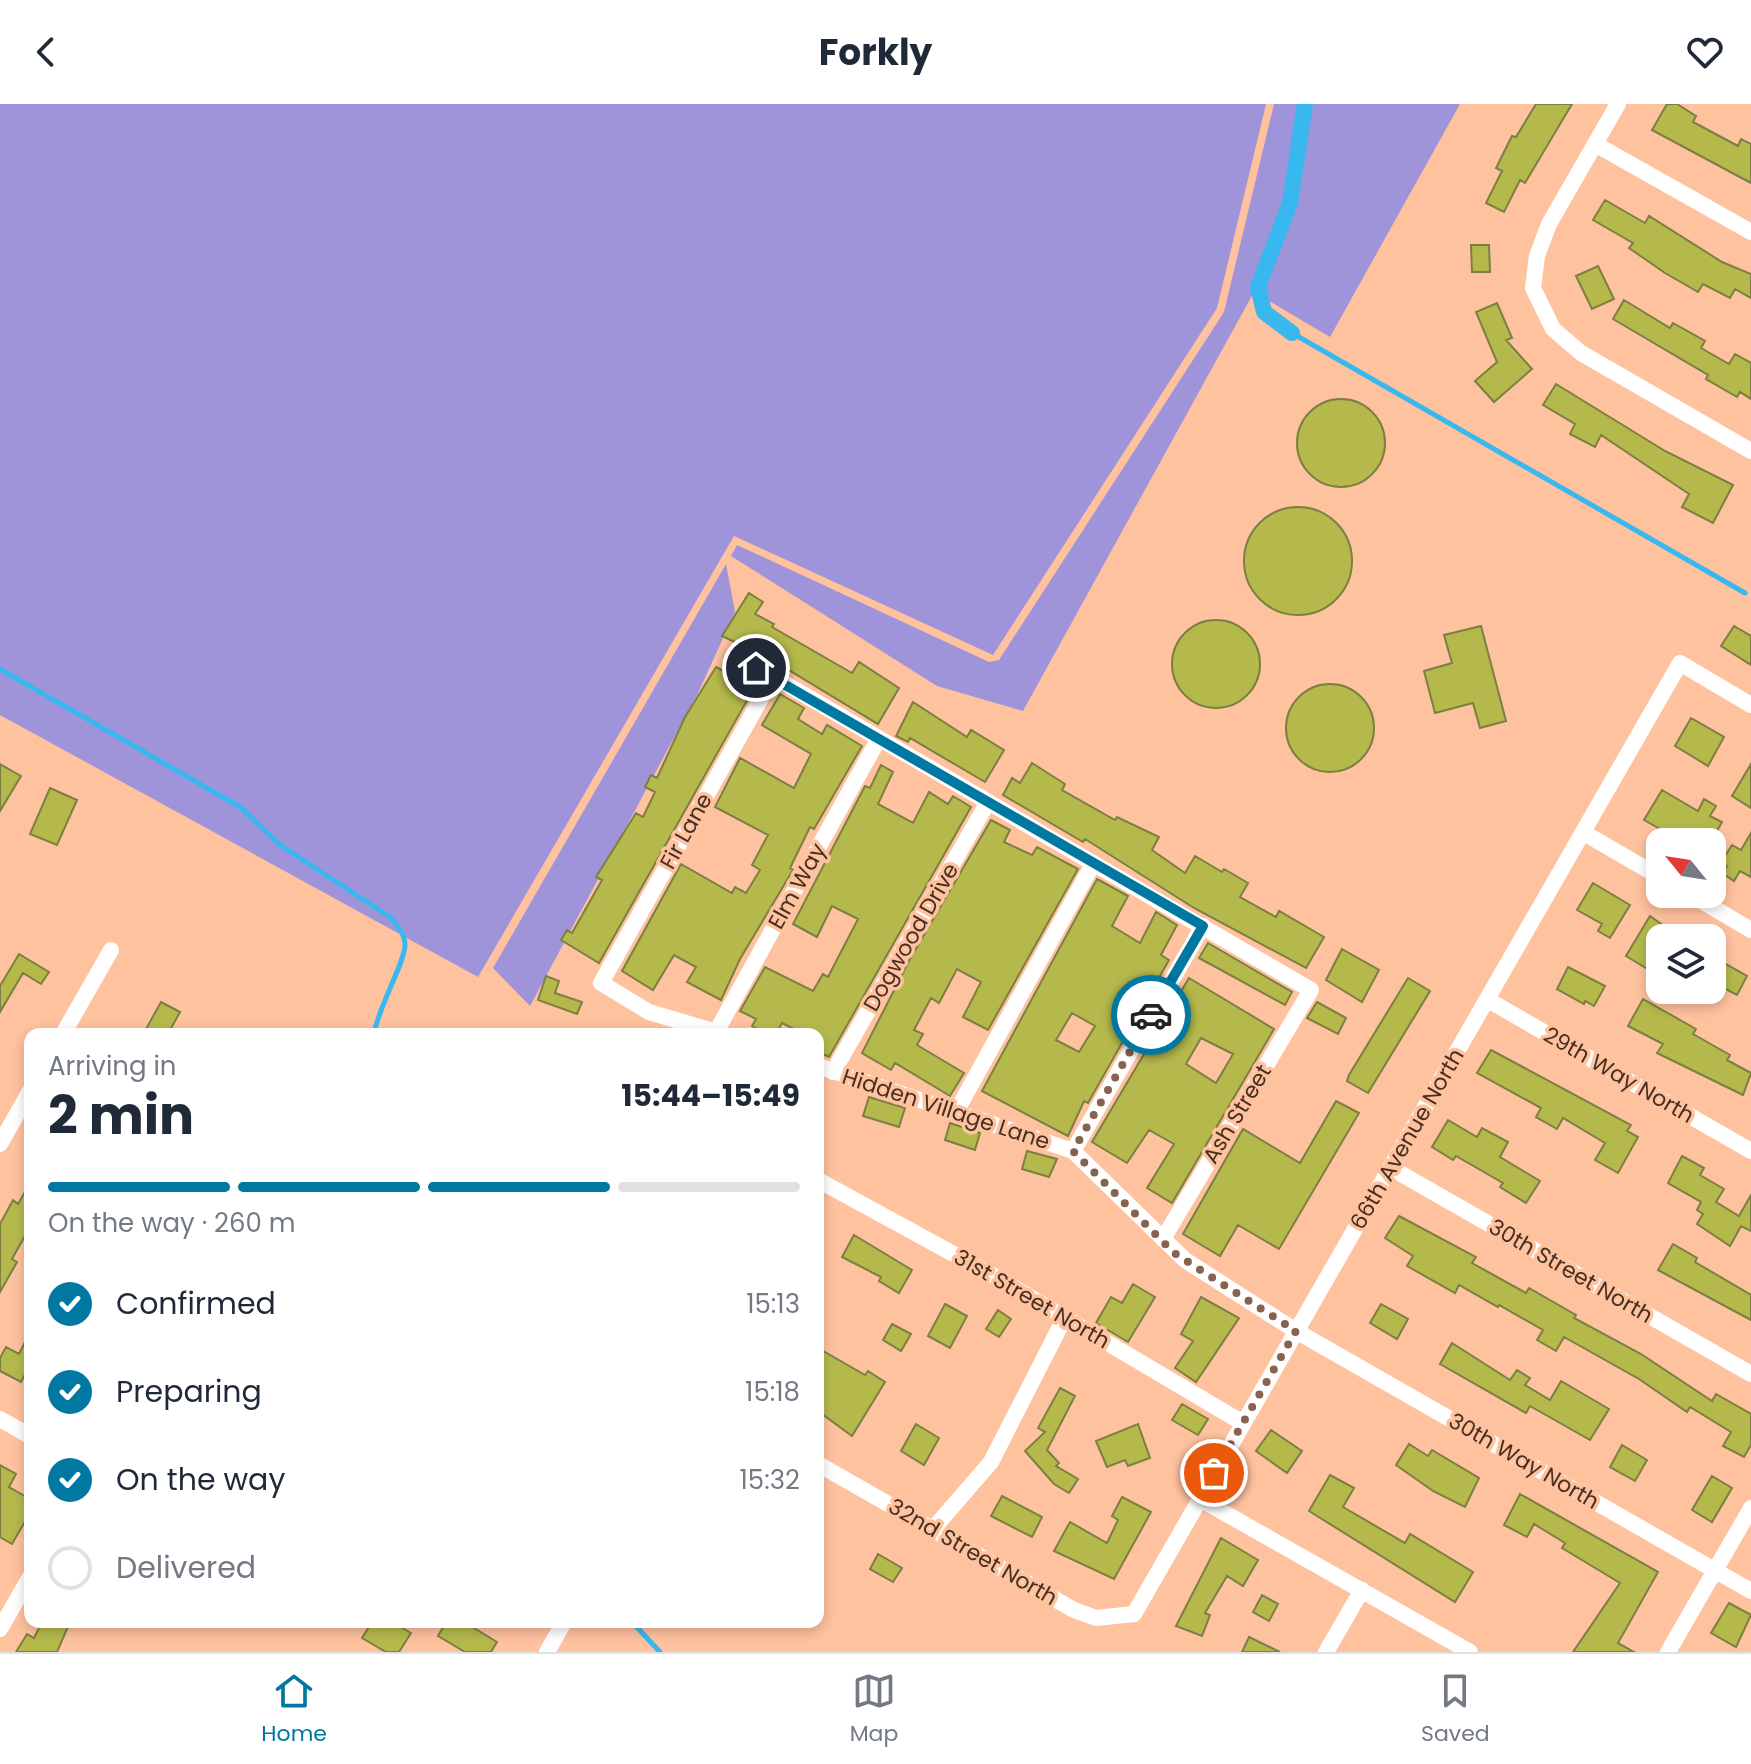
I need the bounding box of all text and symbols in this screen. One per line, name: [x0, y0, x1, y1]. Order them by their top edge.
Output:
text: Forkly: [819, 27, 932, 78]
icon: back: [24, 30, 68, 74]
icon: heart: [1683, 30, 1727, 74]
pin: [722, 634, 790, 702]
icon: home: [734, 646, 778, 690]
street label: Fir Lane: [652, 787, 720, 875]
north arrow: [1646, 828, 1726, 908]
map controls: [1646, 828, 1726, 1004]
street label: Elm Way: [761, 837, 834, 935]
street label: Dogwood Drive: [856, 857, 966, 1017]
button: layers: [1646, 924, 1726, 1004]
courier: [1111, 975, 1191, 1055]
icon: car: [1129, 993, 1173, 1037]
street label: 29th Way North: [1538, 1019, 1700, 1131]
street label: 66th Avenue North: [1343, 1043, 1471, 1235]
text: Arriving in: [48, 1048, 177, 1084]
street label: Ash Street: [1195, 1059, 1279, 1169]
street label: Hidden Village Lane: [838, 1061, 1054, 1157]
text: 15:44–15:49: [621, 1074, 800, 1117]
text: 2 min: [48, 1079, 194, 1152]
text: On the way · 260 m: [48, 1205, 296, 1241]
street label: 30th Street North: [1483, 1211, 1659, 1331]
street label: 31st Street North: [948, 1242, 1116, 1356]
icon: check: [48, 1282, 92, 1326]
text: Confirmed: [116, 1282, 276, 1325]
text: 15:13: [746, 1286, 800, 1322]
icon: check: [48, 1370, 92, 1414]
text: Preparing: [116, 1370, 262, 1413]
text: 15:18: [745, 1374, 800, 1410]
street label: 30th Way North: [1443, 1405, 1605, 1517]
pin: [1180, 1439, 1248, 1507]
icon: bag: [1192, 1451, 1236, 1495]
icon: check: [48, 1458, 92, 1502]
text: On the way: [116, 1458, 285, 1501]
text: 15:32: [740, 1462, 800, 1498]
street label: 32nd Street North: [883, 1491, 1063, 1613]
text: Delivered: [116, 1546, 256, 1589]
tab: Home: [261, 1669, 327, 1750]
tab: Map: [850, 1669, 898, 1750]
tab: Saved: [1421, 1669, 1490, 1750]

